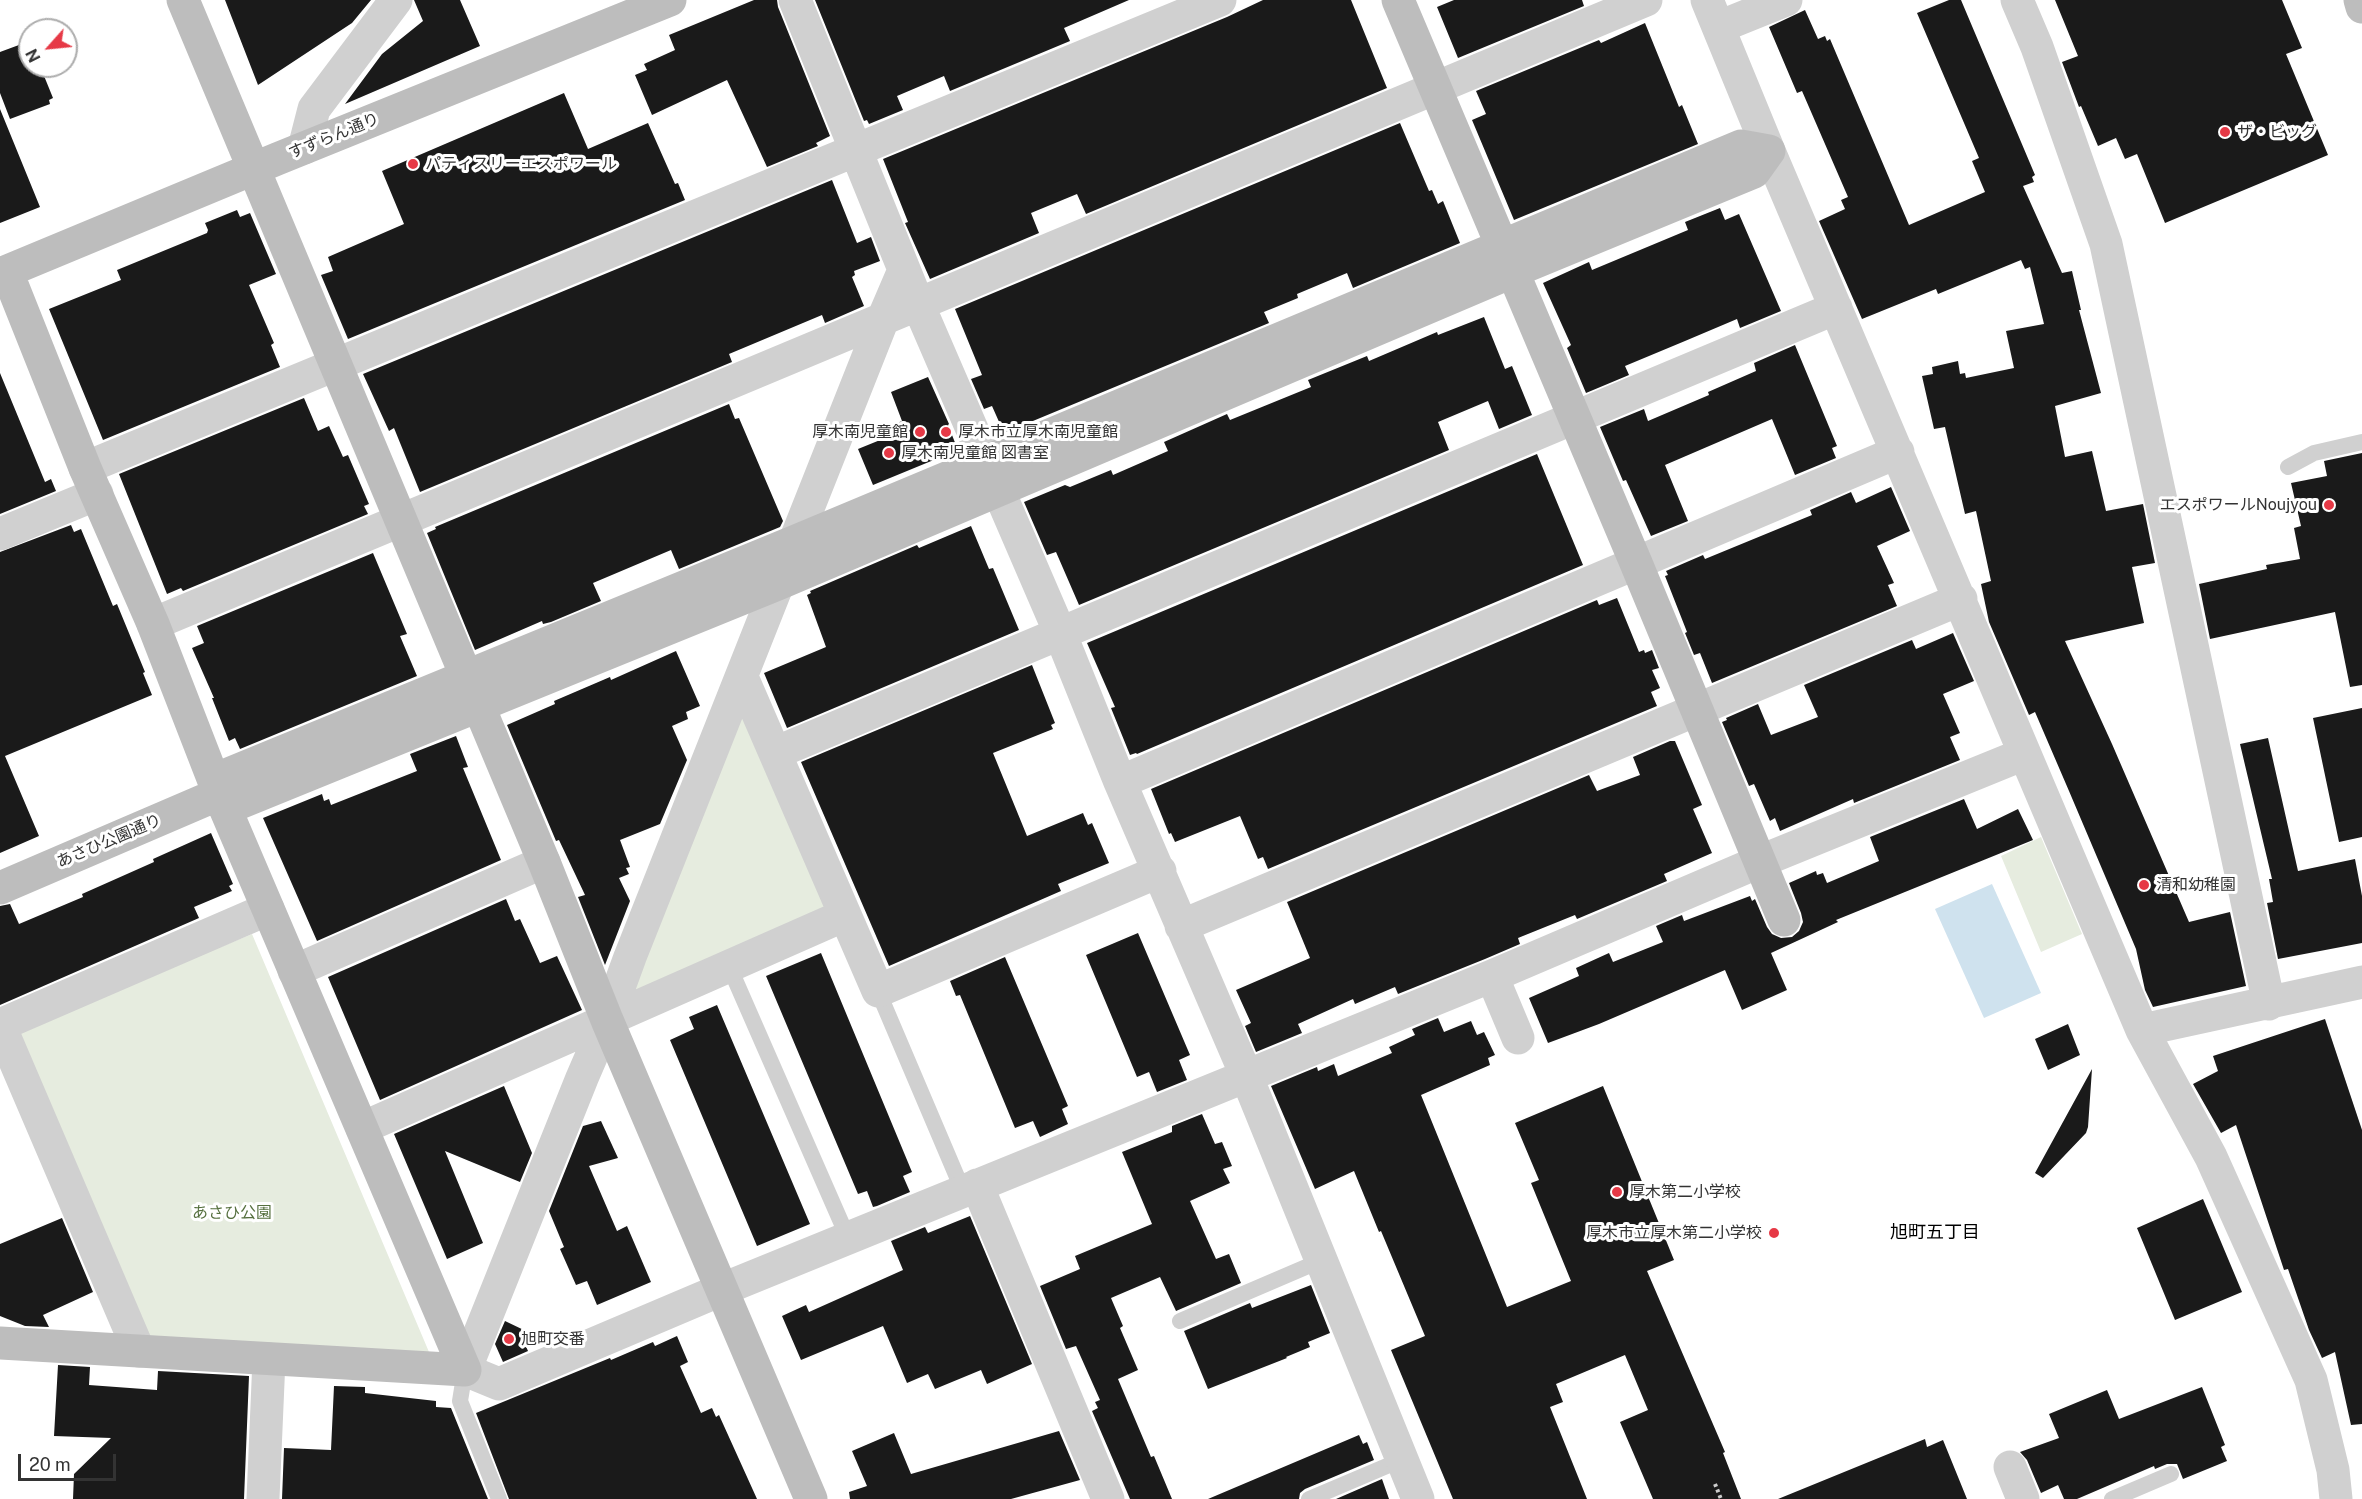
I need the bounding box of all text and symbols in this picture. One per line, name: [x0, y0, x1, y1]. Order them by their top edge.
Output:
north arrow: [18, 18, 78, 78]
text: N: [22, 46, 45, 65]
street label: すずらん通り: [286, 109, 382, 163]
place label: ザ・ビッグ: [2237, 122, 2317, 142]
marker: ザ・ビッグ: [2218, 125, 2232, 139]
place label: パティスリーエスポワール: [425, 154, 617, 174]
marker: パティスリーエスポワール: [406, 157, 420, 171]
place label: 厚木南児童館: [812, 422, 908, 442]
place label: 厚木市立厚木南児童館: [958, 422, 1118, 442]
marker: 厚木南児童館: [913, 425, 927, 439]
marker: 厚木市立厚木南児童館: [939, 425, 953, 439]
place label: 厚木南児童館 図書室: [901, 443, 1049, 463]
marker: 厚木南児童館 図書室: [882, 446, 896, 460]
place label: エスポワールNoujyou: [2160, 495, 2317, 515]
marker: エスポワールNoujyou: [2322, 498, 2336, 512]
street label: あさひ公園通り: [54, 810, 164, 872]
place label: 清和幼稚園: [2156, 875, 2236, 895]
marker: 清和幼稚園: [2137, 878, 2151, 892]
place label: 厚木第二小学校: [1629, 1182, 1741, 1202]
marker: 厚木第二小学校: [1610, 1185, 1624, 1199]
park label: あさひ公園: [192, 1203, 272, 1223]
district label: 旭町五丁目: [1890, 1221, 1980, 1243]
place label: 厚木市立厚木第二小学校: [1586, 1223, 1762, 1243]
marker: 厚木市立厚木第二小学校: [1767, 1226, 1781, 1240]
place label: 旭町交番: [521, 1329, 585, 1349]
marker: 旭町交番: [502, 1332, 516, 1346]
scale bar: [21, 1442, 118, 1480]
text: 20 m: [29, 1454, 71, 1475]

